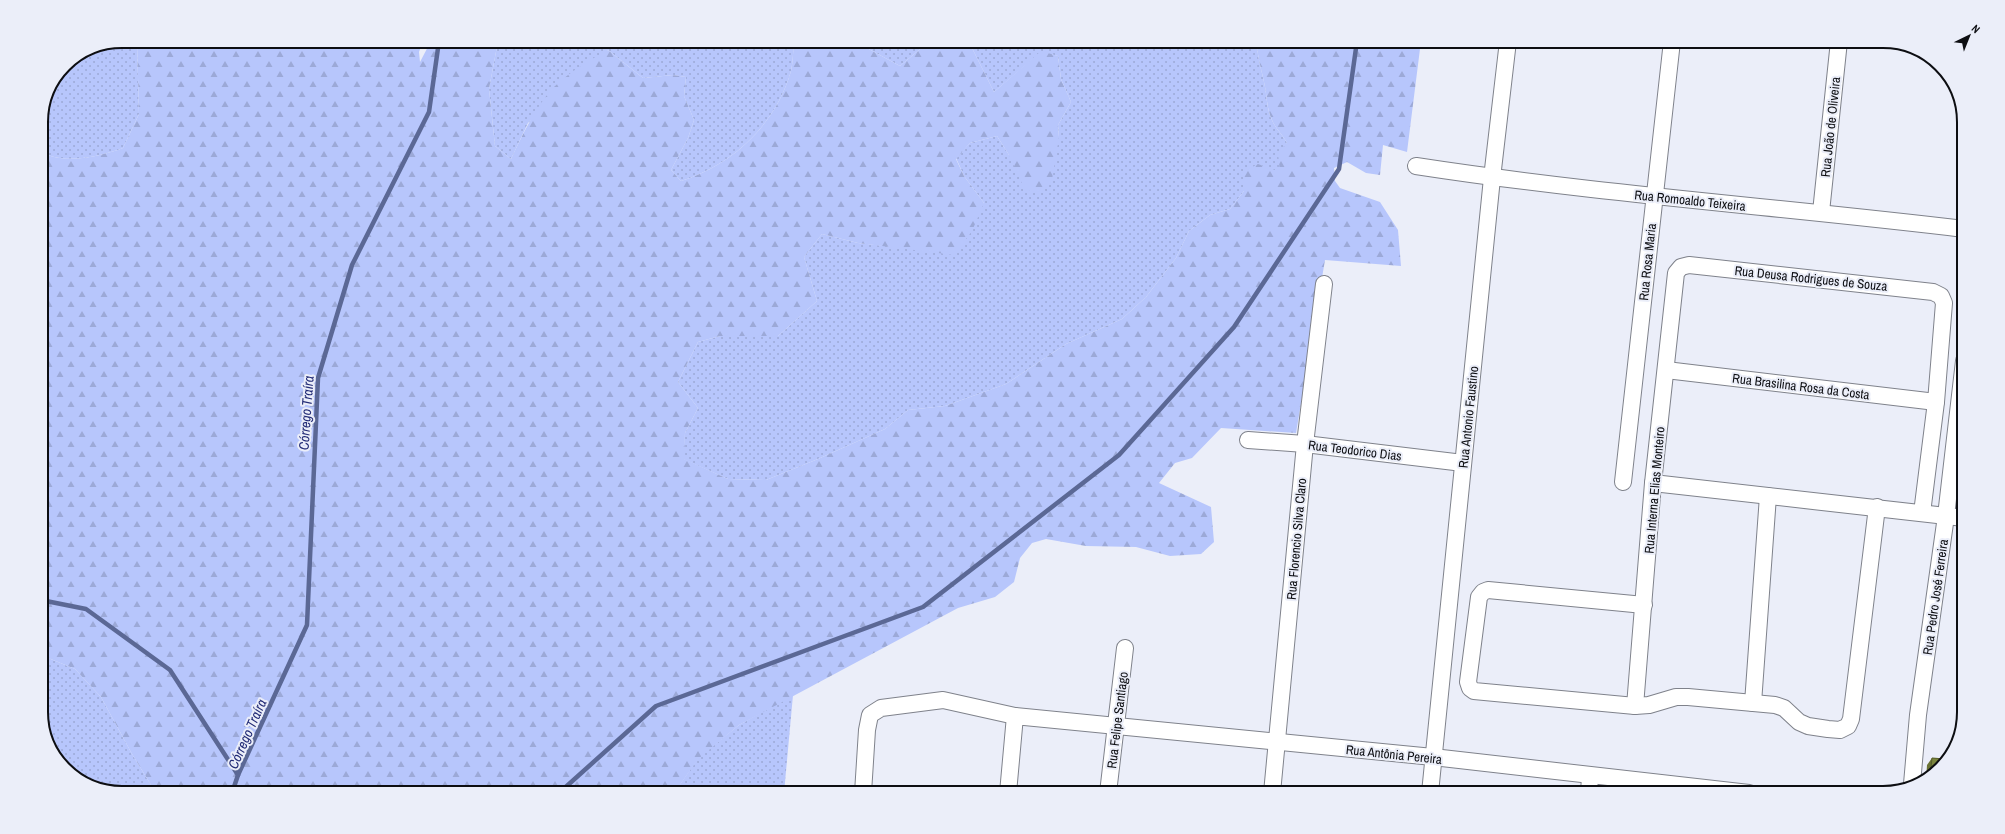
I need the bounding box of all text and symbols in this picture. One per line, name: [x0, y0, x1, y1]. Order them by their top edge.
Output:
north arrow: [1949, 16, 1989, 56]
text: N: [1969, 21, 1983, 36]
street label: Rua João de Oliveira: [1817, 76, 1844, 178]
street label: Rua Romoaldo Teixeira: [1633, 186, 1746, 215]
street label: Rua Rosa Maria: [1635, 223, 1660, 302]
street label: Rua Deusa Rodrigues de Souza: [1734, 262, 1888, 295]
street label: Rua Antonio Faustino: [1455, 365, 1482, 469]
street label: Rua Brasilina Rosa da Costa: [1731, 370, 1871, 403]
water label: Córrego Traíra: [294, 375, 318, 451]
street label: Rua Interna Elias Monteiro: [1640, 426, 1669, 554]
street label: Rua Teodorico Dias: [1307, 436, 1403, 465]
street label: Rua Florencio Silva Claro: [1283, 477, 1310, 601]
street label: Rua Pedro José Ferreira: [1919, 538, 1952, 656]
street label: Rua Felipe Santiago: [1103, 671, 1132, 769]
water label: Córrego Traíra: [224, 696, 270, 772]
street label: Rua Antônia Pereira: [1345, 741, 1443, 768]

